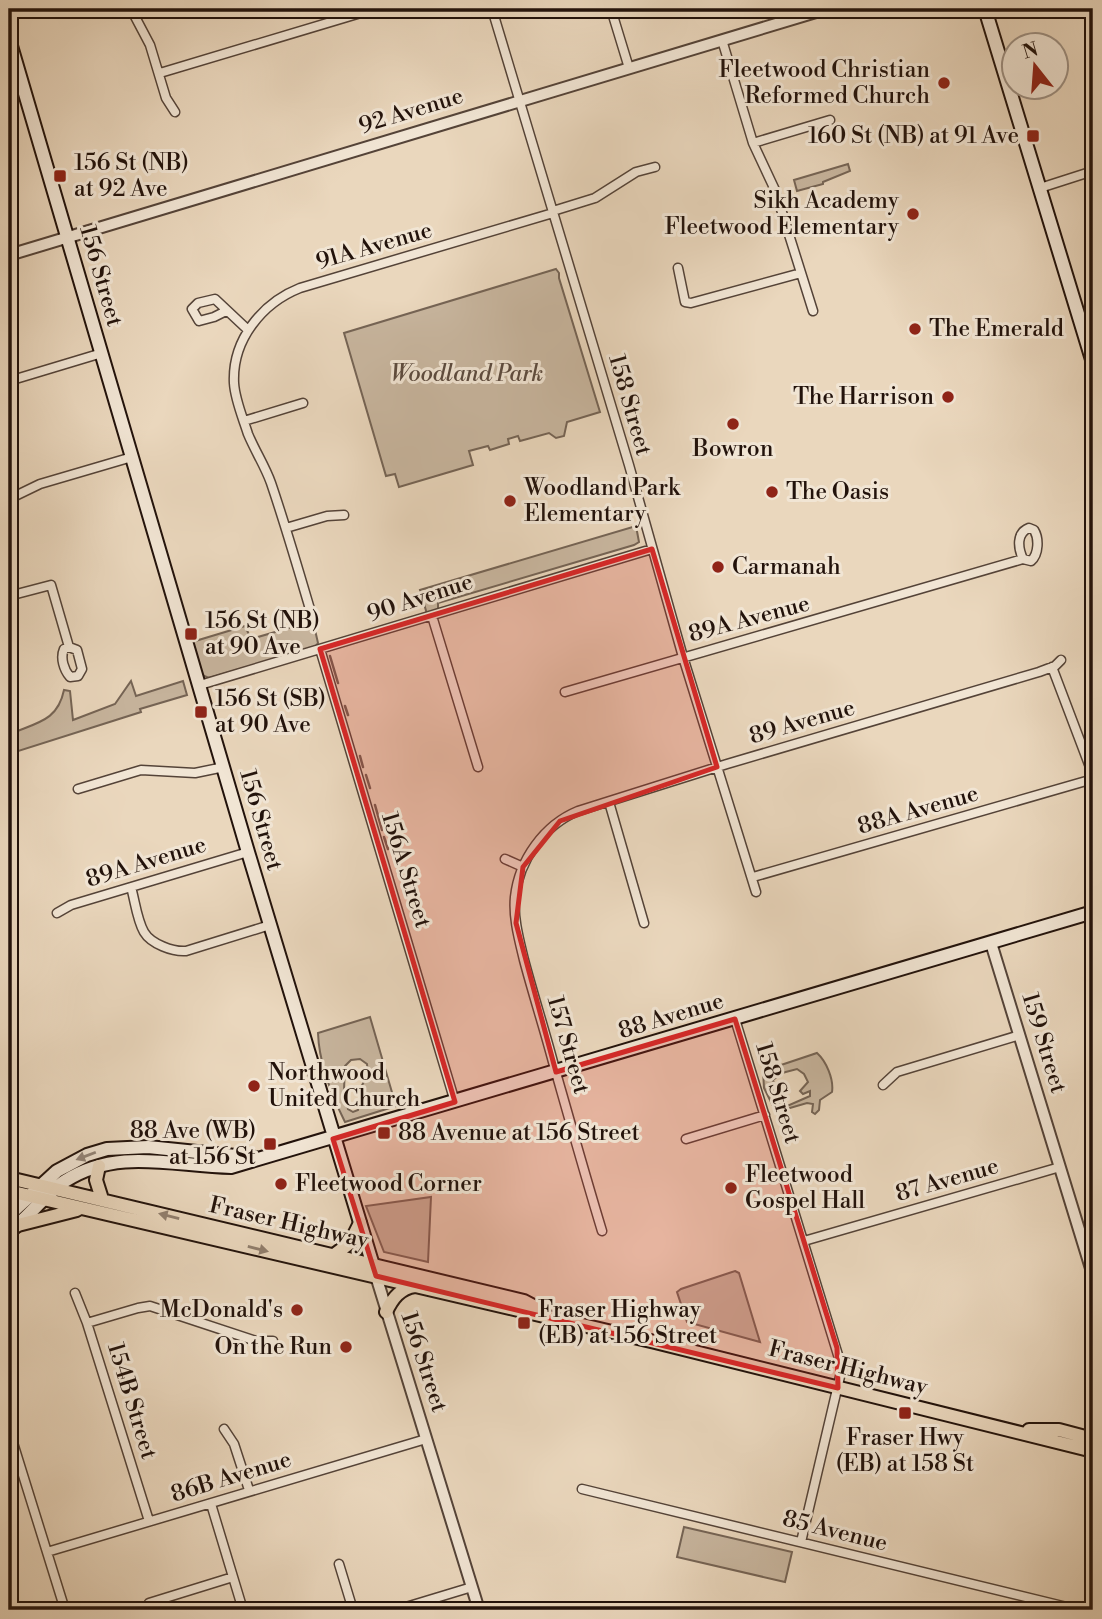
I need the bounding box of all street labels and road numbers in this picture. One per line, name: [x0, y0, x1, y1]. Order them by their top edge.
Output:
street label: 92 Avenue: [355, 82, 467, 140]
street label: 91A Avenue: [313, 216, 435, 276]
street label: 156 Street: [73, 222, 129, 330]
street label: 158 Street: [602, 351, 658, 459]
street label: 90 Avenue: [363, 568, 477, 628]
street label: 89A Avenue: [685, 589, 813, 649]
street label: 89 Avenue: [746, 694, 858, 750]
street label: 156 Street: [233, 766, 289, 874]
street label: 88A Avenue: [854, 779, 982, 841]
street label: 156A Street: [375, 809, 437, 931]
street label: 89A Avenue: [82, 830, 210, 894]
street label: 88 Avenue: [615, 987, 727, 1045]
street label: 159 Street: [1015, 989, 1073, 1097]
street label: 157 Street: [541, 993, 595, 1097]
street label: 158 Street: [749, 1039, 807, 1147]
street label: 87 Avenue: [892, 1152, 1002, 1208]
street label: Fraser Highway: [207, 1191, 372, 1255]
street label: 156 Street: [395, 1308, 453, 1416]
street label: Fraser Highway: [766, 1335, 931, 1401]
street label: 154B Street: [101, 1339, 163, 1463]
street label: 86B Avenue: [167, 1445, 295, 1509]
street label: 85 Avenue: [780, 1504, 890, 1558]

